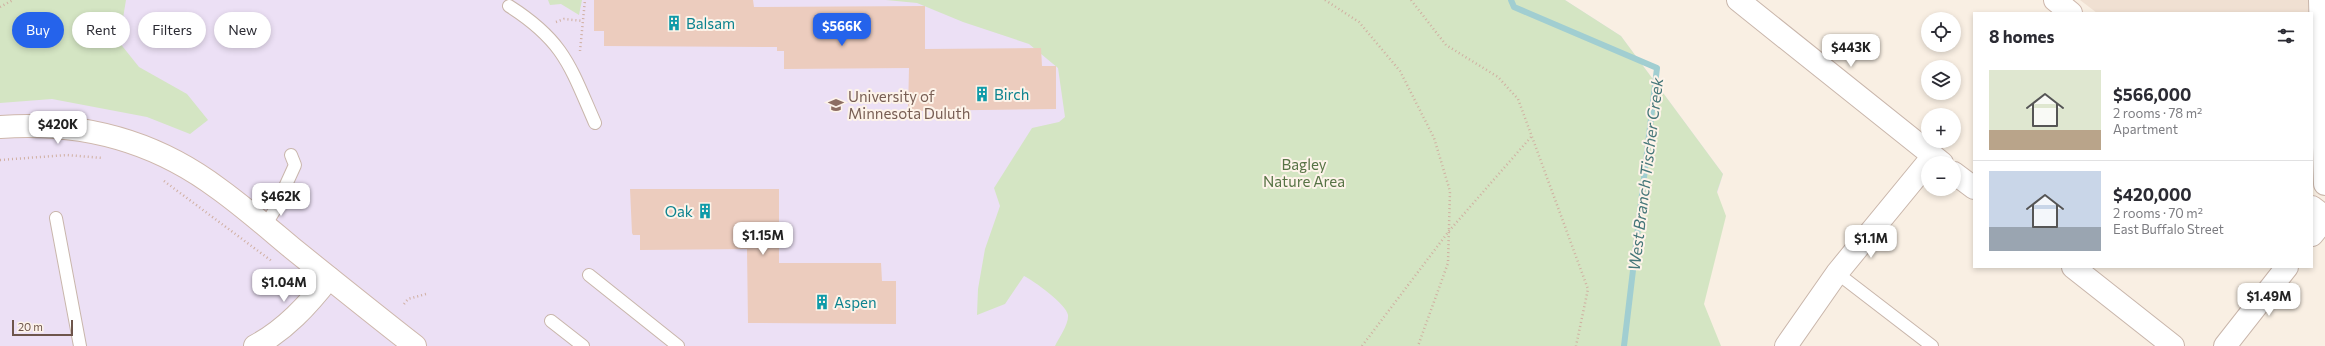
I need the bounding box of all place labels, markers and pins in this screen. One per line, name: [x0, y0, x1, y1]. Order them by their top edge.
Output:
pin: $566K: [814, 13, 870, 47]
building icon: Balsam: [665, 14, 683, 32]
place label: Balsam: [686, 14, 735, 32]
pin: $443K: [1823, 34, 1879, 68]
building icon: Birch: [973, 85, 991, 103]
place label: Birch: [994, 85, 1029, 103]
place label: University of Minnesota Duluth: [848, 87, 970, 122]
school or university icon: University of Minnesota Duluth: [827, 96, 845, 114]
pin: $420K: [30, 111, 86, 145]
pin: $462K: [253, 183, 309, 217]
place label: Oak: [665, 202, 693, 220]
building icon: Oak: [696, 202, 714, 220]
pin: $1.15M: [730, 222, 796, 256]
pin: $1.1M: [1843, 225, 1899, 259]
pin: $1.04M: [251, 269, 317, 303]
pin: $1.49M: [2236, 283, 2302, 317]
building icon: Aspen: [813, 293, 831, 311]
place label: Aspen: [834, 293, 877, 311]

